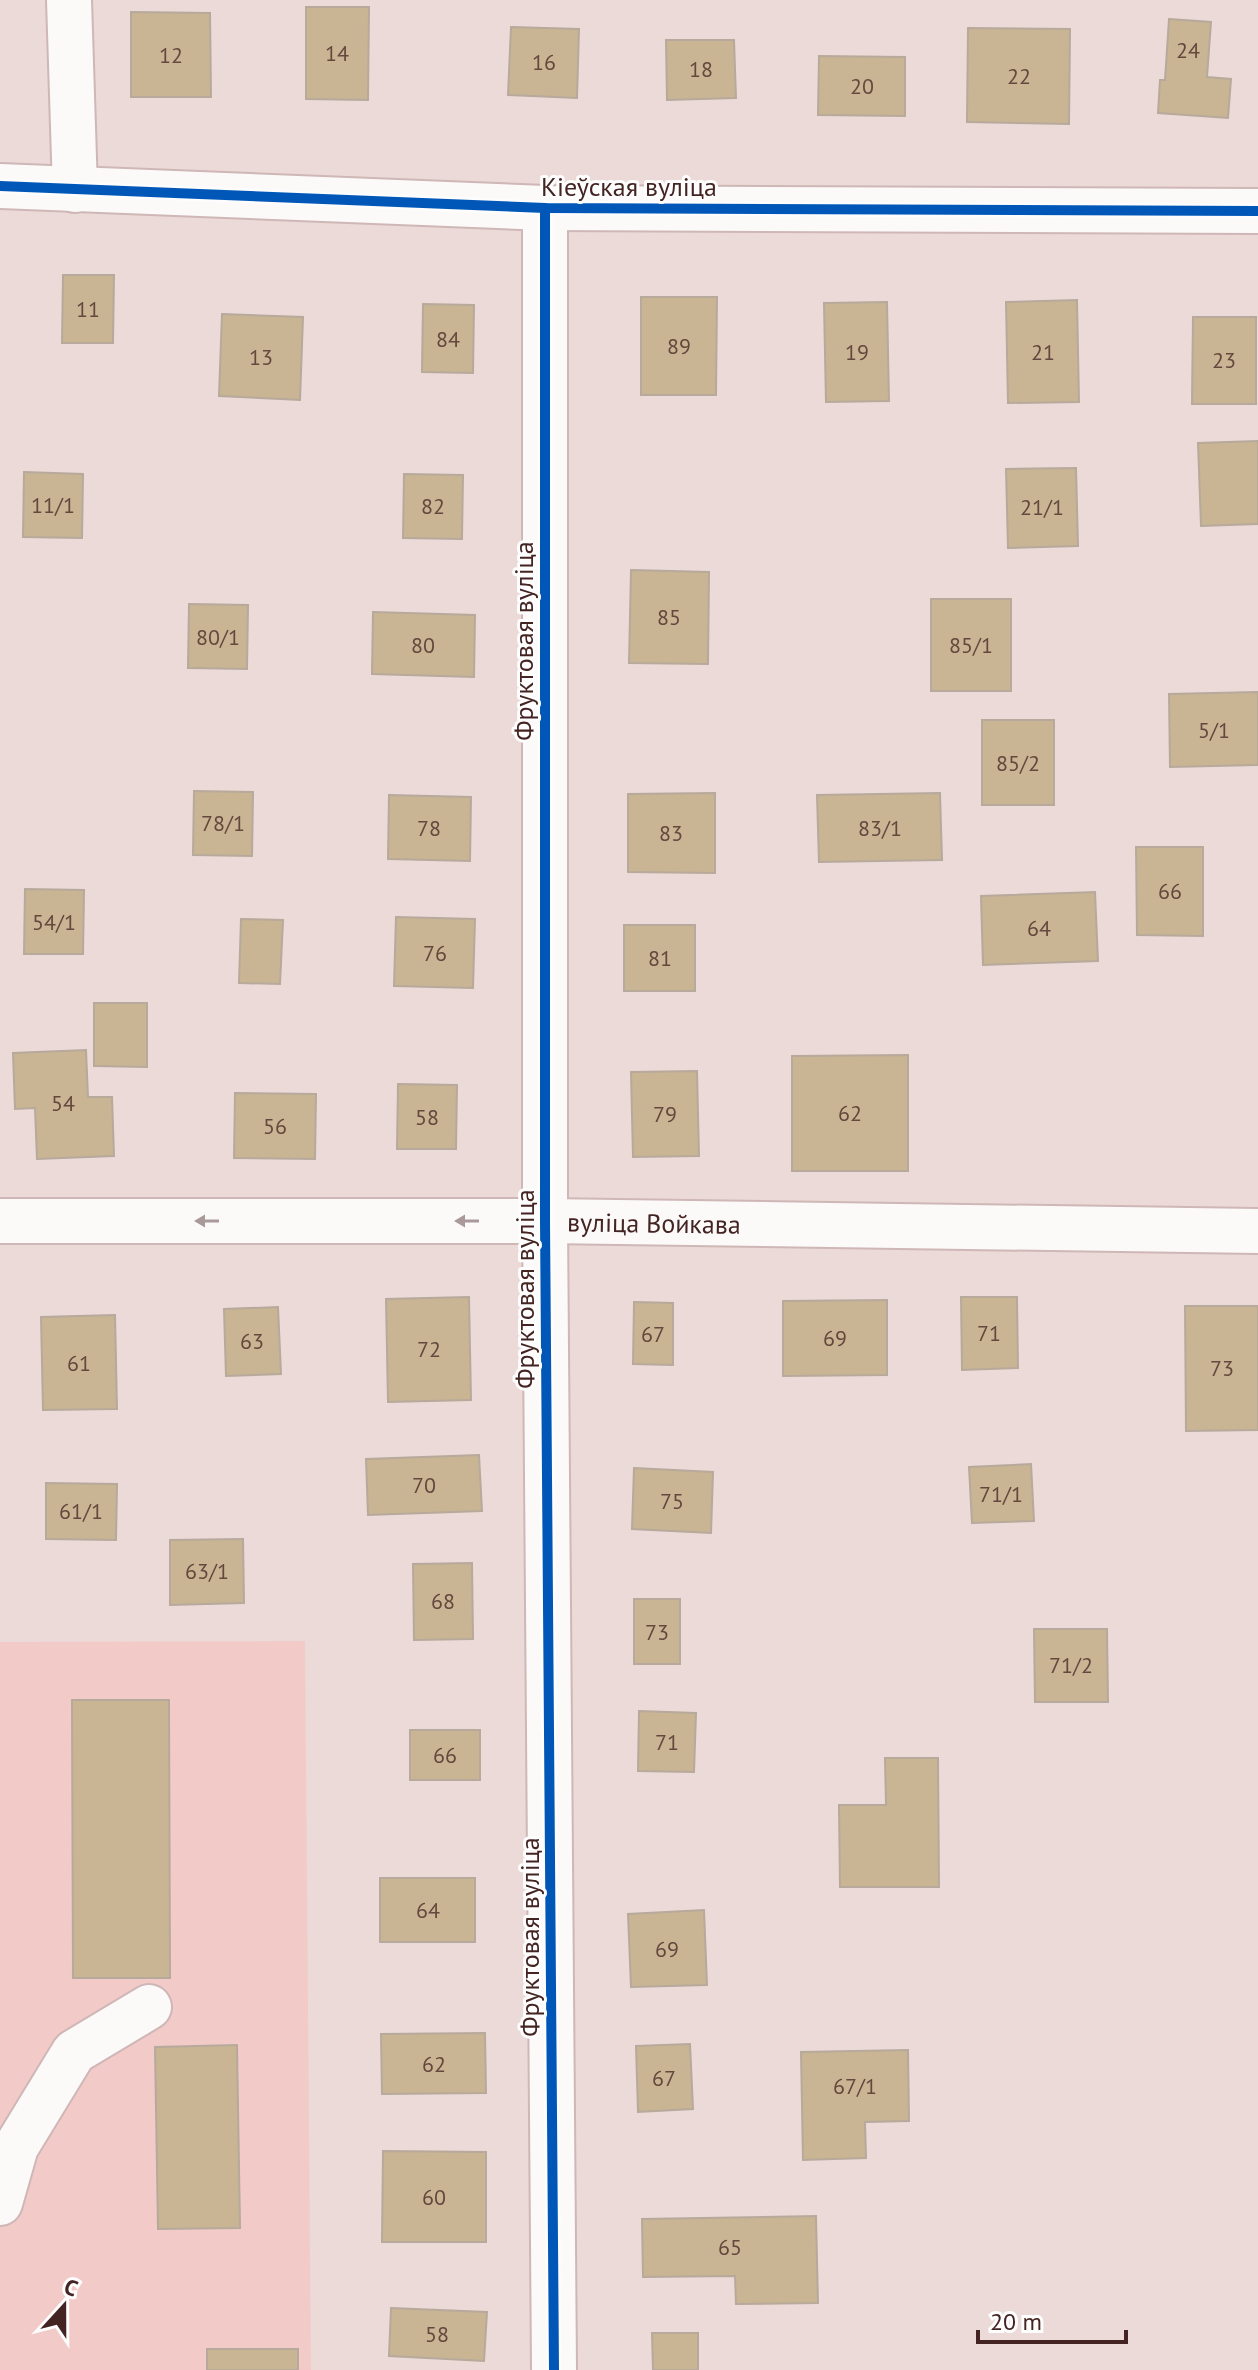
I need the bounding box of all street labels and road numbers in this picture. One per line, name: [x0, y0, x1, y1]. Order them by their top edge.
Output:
street label: Кіеўская вуліца: [541, 170, 717, 203]
street label: Фруктовая вуліца: [507, 541, 540, 741]
street label: Фруктовая вуліца: [508, 1189, 541, 1389]
street label: вуліца Войкава: [567, 1205, 741, 1240]
street label: Фруктовая вуліца: [513, 1837, 546, 2037]

